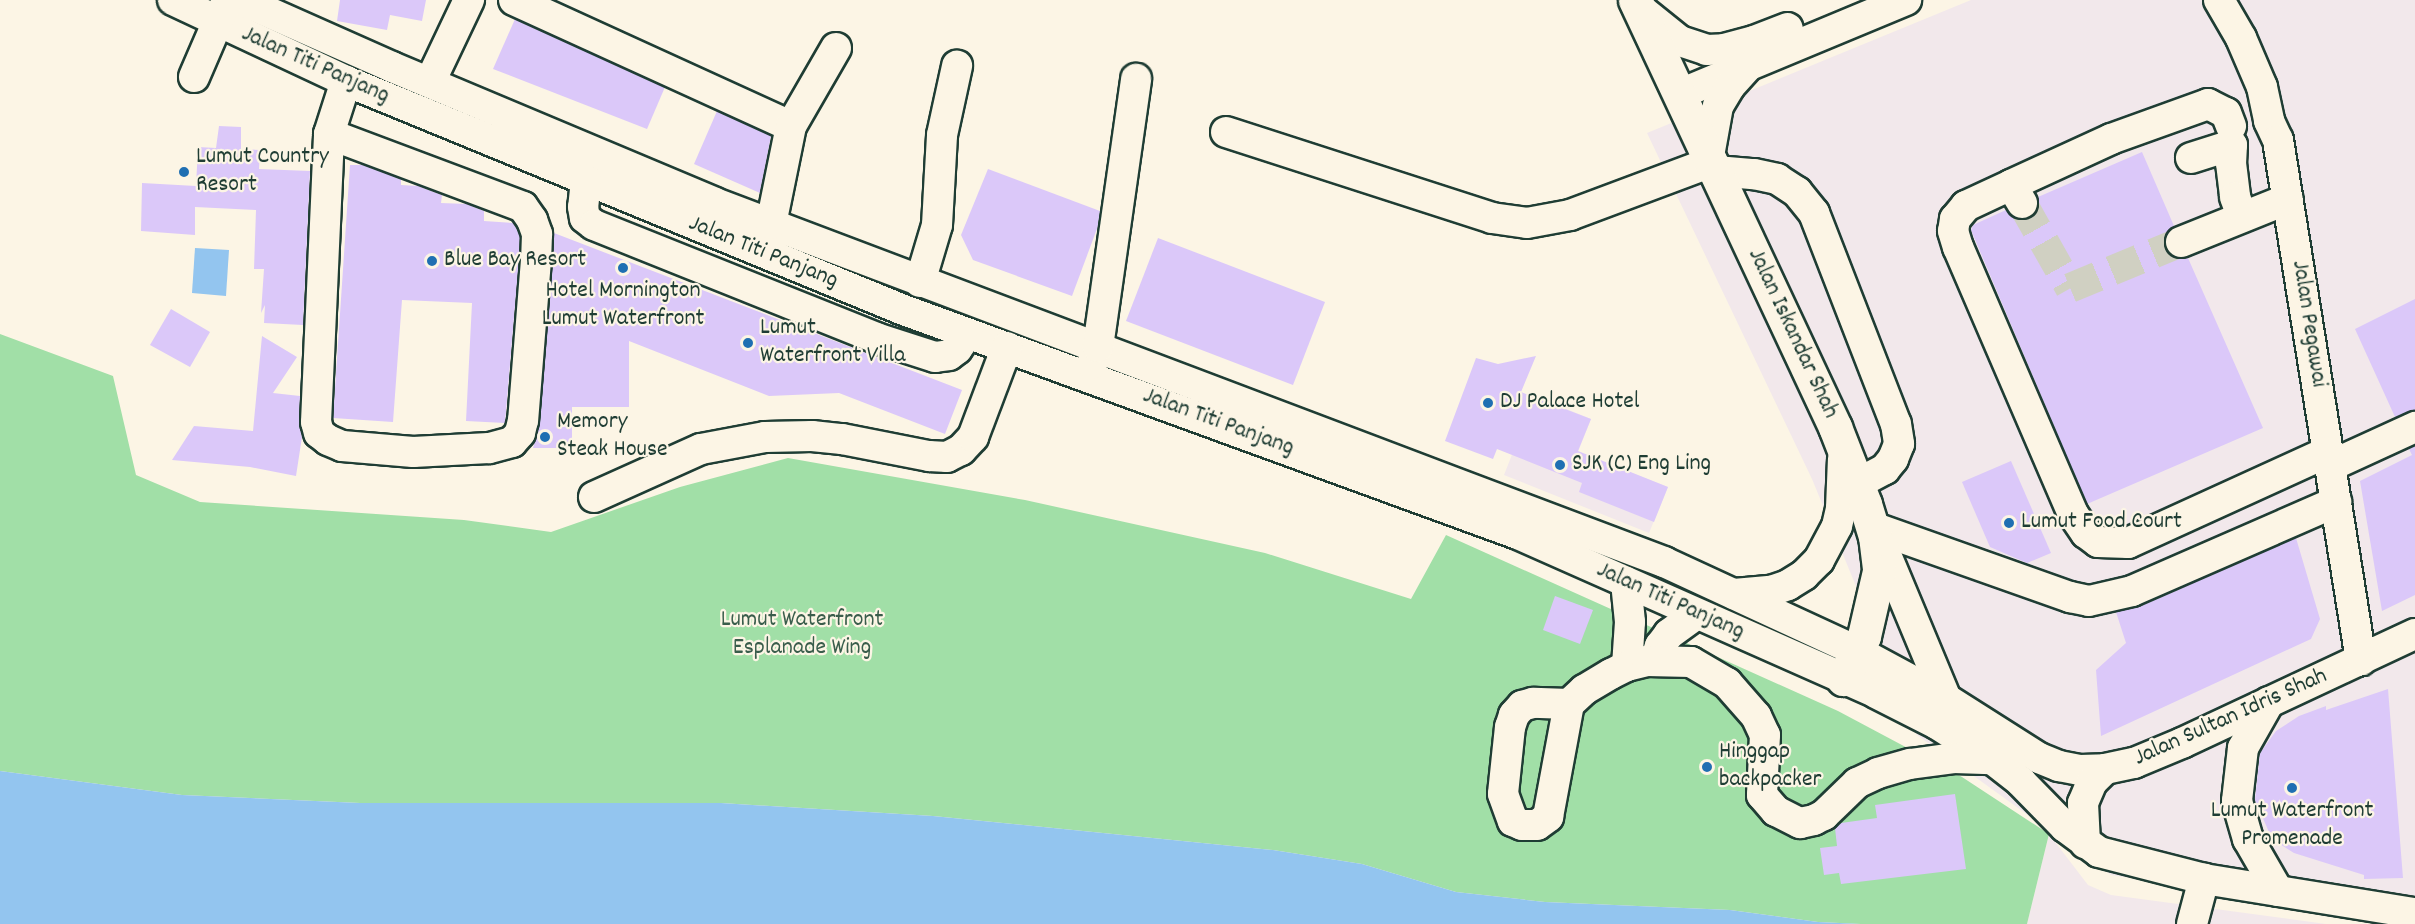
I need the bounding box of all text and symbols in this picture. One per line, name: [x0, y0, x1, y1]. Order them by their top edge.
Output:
street label: Jalan Titi Panjang: [237, 21, 393, 111]
place label: Lumut Country Resort: [196, 144, 329, 200]
marker: Lumut Country Resort: [177, 165, 191, 179]
street label: Jalan Titi Panjang: [684, 210, 842, 296]
street label: Jalan Iskandar Shah: [1740, 245, 1844, 423]
place label: Blue Bay Resort: [444, 247, 586, 275]
marker: Blue Bay Resort: [425, 254, 439, 268]
street label: Jalan Pegawai: [2284, 259, 2332, 389]
marker: Hotel Mornington Lumut Waterfront: [616, 261, 630, 275]
place label: Hotel Mornington Lumut Waterfront: [542, 278, 704, 334]
place label: Lumut Waterfront Villa: [760, 315, 905, 371]
marker: Lumut Waterfront Villa: [741, 336, 755, 350]
street label: Jalan Titi Panjang: [1139, 382, 1297, 464]
place label: DJ Palace Hotel: [1500, 389, 1640, 417]
marker: DJ Palace Hotel: [1481, 396, 1495, 410]
place label: Memory Steak House: [557, 409, 668, 465]
marker: Memory Steak House: [538, 430, 552, 444]
place label: SJK (C) Eng Ling: [1572, 451, 1711, 479]
marker: SJK (C) Eng Ling: [1553, 458, 1567, 472]
place label: Lumut Food Court: [2021, 509, 2182, 537]
marker: Lumut Food Court: [2002, 516, 2016, 530]
street label: Jalan Titi Panjang: [1592, 557, 1748, 647]
park label: Lumut Waterfront Esplanade Wing: [721, 607, 883, 663]
street label: Jalan Sultan Idris Shah: [2130, 662, 2332, 774]
place label: Hinggap backpacker: [1719, 739, 1821, 795]
marker: Hinggap backpacker: [1700, 760, 1714, 774]
marker: Lumut Waterfront Promenade: [2285, 781, 2299, 795]
place label: Lumut Waterfront Promenade: [2211, 798, 2373, 854]

